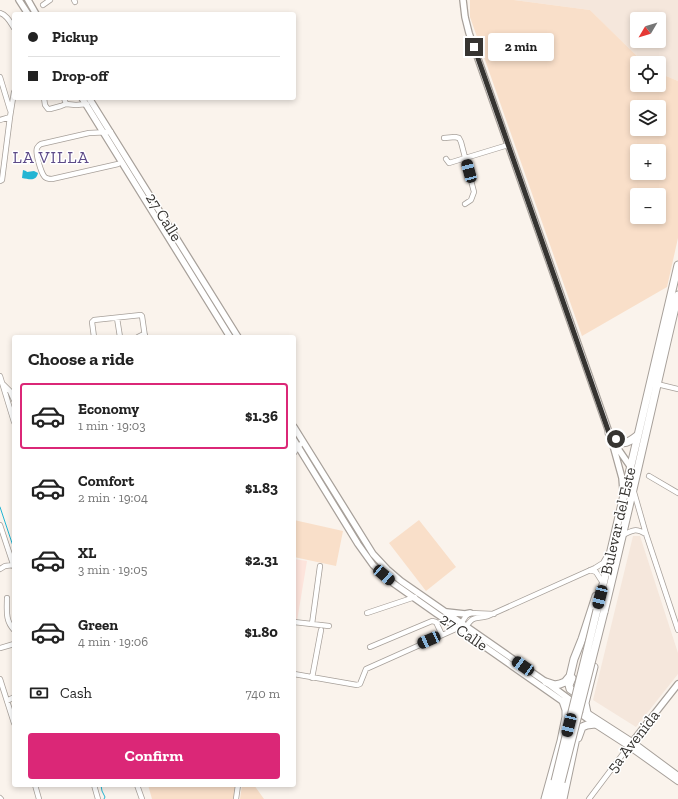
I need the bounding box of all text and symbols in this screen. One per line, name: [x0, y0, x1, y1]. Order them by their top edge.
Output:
north arrow: [630, 12, 666, 48]
map controls: [630, 12, 666, 224]
text: Pickup: [52, 28, 98, 46]
callout: 2 min: [488, 33, 554, 61]
route end: [465, 38, 483, 56]
text: 2 min: [505, 39, 537, 54]
button: locate: [630, 56, 666, 92]
text: Drop-off: [52, 67, 108, 85]
button: layers: [630, 100, 666, 136]
button: +: [630, 144, 666, 180]
district label: LA VILLA: [12, 147, 90, 167]
car: [460, 158, 478, 184]
button: −: [630, 188, 666, 224]
street label: 27 Calle: [142, 189, 186, 245]
text: Choose a ride: [28, 348, 134, 370]
icon: car: [30, 398, 66, 434]
text: Economy: [78, 400, 139, 418]
text: $1.36: [245, 407, 278, 425]
text: 1 min · 19:03: [78, 418, 146, 433]
route start: [607, 430, 625, 448]
street label: Bulevar del Este: [596, 465, 640, 577]
icon: car: [30, 470, 66, 506]
text: Comfort: [78, 472, 134, 490]
text: $1.83: [245, 479, 278, 497]
text: 2 min · 19:04: [78, 490, 148, 505]
icon: car: [30, 542, 66, 578]
text: XL: [78, 544, 96, 562]
text: $2.31: [245, 551, 278, 569]
text: 3 min · 19:05: [78, 562, 147, 577]
car: [371, 563, 397, 587]
car: [591, 584, 609, 610]
street label: 27 Calle: [437, 609, 491, 655]
icon: car: [30, 614, 66, 650]
text: Green: [78, 616, 118, 634]
text: $1.80: [244, 623, 278, 641]
car: [416, 630, 442, 650]
text: 4 min · 19:06: [78, 634, 148, 649]
car: [510, 654, 536, 678]
icon: cash: [28, 682, 50, 704]
text: Cash: [60, 684, 92, 702]
text: 740 m: [246, 686, 280, 701]
street label: 5a Avenida: [603, 706, 664, 776]
car: [560, 712, 578, 738]
button: Confirm: [28, 733, 280, 779]

